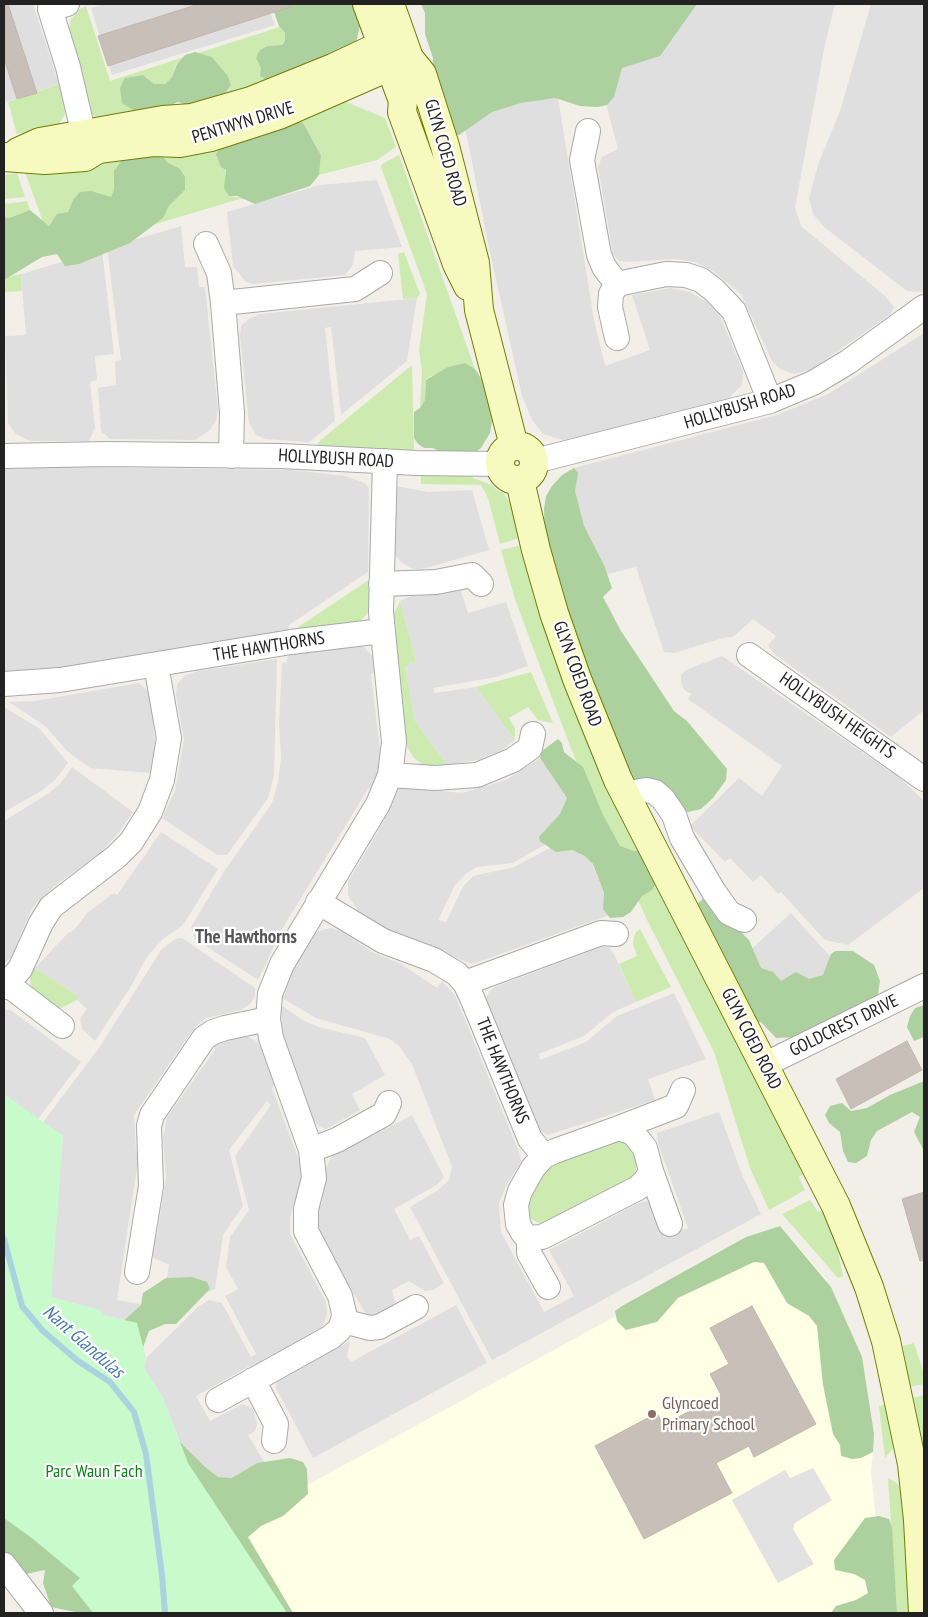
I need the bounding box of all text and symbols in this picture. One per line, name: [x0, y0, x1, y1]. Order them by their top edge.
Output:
street label: PENTWYN DRIVE: [189, 97, 297, 149]
street label: GLYN COED ROAD: [419, 97, 471, 209]
street label: HOLLYBUSH ROAD: [682, 380, 798, 434]
street label: HOLLYBUSH ROAD: [278, 445, 394, 473]
street label: GLYN COED ROAD: [548, 618, 606, 730]
street label: THE HAWTHORNS: [212, 628, 326, 666]
street label: HOLLYBUSH HEIGHTS: [775, 668, 899, 764]
district label: The Hawthorns: [195, 927, 297, 949]
street label: GLYN COED ROAD: [716, 985, 786, 1093]
street label: GOLDCREST DRIVE: [786, 990, 902, 1062]
street label: THE HAWTHORNS: [471, 1015, 533, 1127]
water label: Nant Glandulas: [38, 1301, 128, 1383]
place label: Glyncoed Primary School: [662, 1393, 755, 1436]
marker: Glyncoed Primary School: [646, 1408, 658, 1420]
park label: Parc Waun Fach: [45, 1461, 143, 1483]

